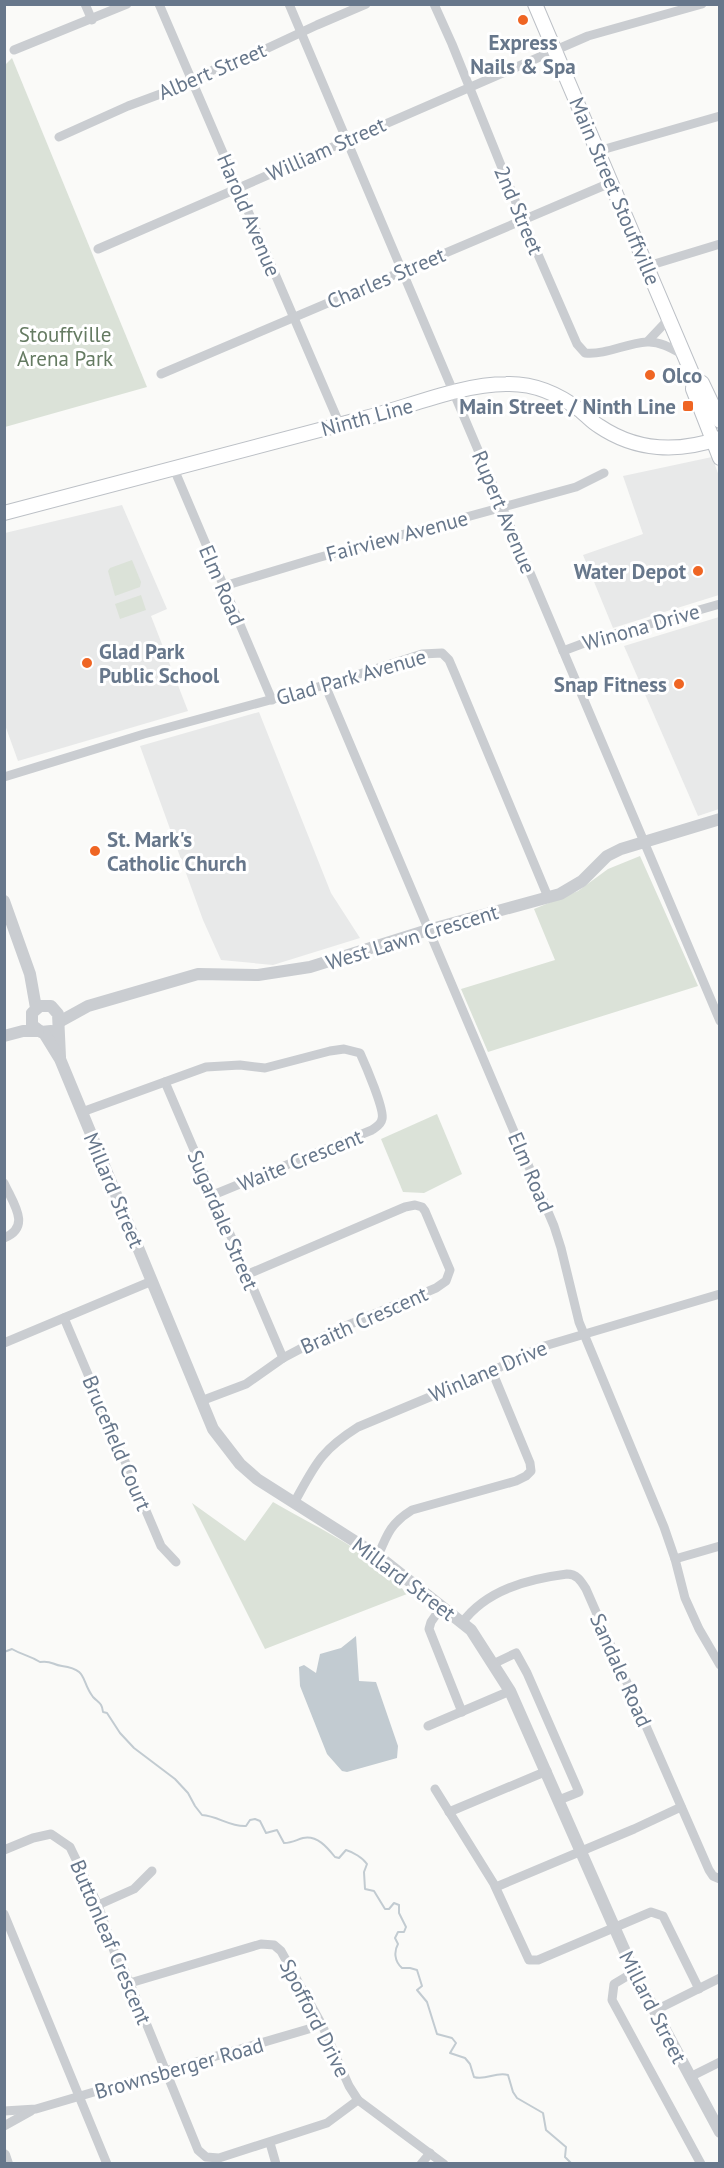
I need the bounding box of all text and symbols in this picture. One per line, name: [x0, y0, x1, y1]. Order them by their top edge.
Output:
marker: Express Nails & Spa: [516, 13, 530, 27]
place label: Express Nails & Spa: [470, 29, 576, 80]
street label: Albert Street: [154, 36, 270, 106]
street label: Main Street Stouffville: [563, 93, 667, 289]
street label: William Street: [262, 111, 390, 187]
street label: Harold Avenue: [211, 149, 287, 281]
street label: 2nd Street: [488, 162, 550, 258]
street label: Charles Street: [323, 241, 449, 315]
park label: Stouffville Arena Park: [17, 321, 113, 372]
place label: Olco: [662, 362, 702, 389]
marker: Olco: [643, 368, 657, 382]
street label: Ninth Line: [318, 392, 416, 442]
place label: Main Street / Ninth Line: [459, 393, 676, 420]
marker: Main Street / Ninth Line: [681, 399, 695, 413]
street label: Rupert Avenue: [466, 446, 542, 578]
street label: Fairview Avenue: [323, 504, 471, 568]
street label: Elm Road: [193, 541, 251, 629]
place label: Water Depot: [574, 558, 687, 585]
marker: Water Depot: [691, 564, 705, 578]
street label: Winona Drive: [579, 597, 703, 657]
place label: Glad Park Public School: [99, 638, 220, 689]
street label: Glad Park Avenue: [273, 643, 429, 711]
marker: Glad Park Public School: [80, 656, 94, 670]
place label: Snap Fitness: [554, 671, 667, 698]
marker: Snap Fitness: [672, 677, 686, 691]
place label: St. Mark's Catholic Church: [107, 826, 247, 877]
marker: St. Mark's Catholic Church: [88, 844, 102, 858]
street label: West Lawn Crescent: [323, 898, 501, 976]
street label: Waite Crescent: [234, 1123, 366, 1197]
street label: Millard Street: [78, 1128, 150, 1252]
street label: Elm Road: [502, 1128, 560, 1216]
street label: Sugardale Street: [181, 1146, 265, 1294]
street label: Braith Crescent: [296, 1280, 432, 1360]
street label: Winlane Drive: [425, 1334, 551, 1408]
street label: Brucefield Court: [76, 1371, 158, 1515]
street label: Millard Street: [347, 1531, 461, 1627]
street label: Sandale Road: [584, 1609, 658, 1731]
street label: Buttonleaf Crescent: [64, 1856, 158, 2028]
street label: Millard Street: [613, 1946, 693, 2068]
street label: Spofford Drive: [274, 1954, 356, 2082]
street label: Brownsberger Road: [91, 2031, 267, 2105]

